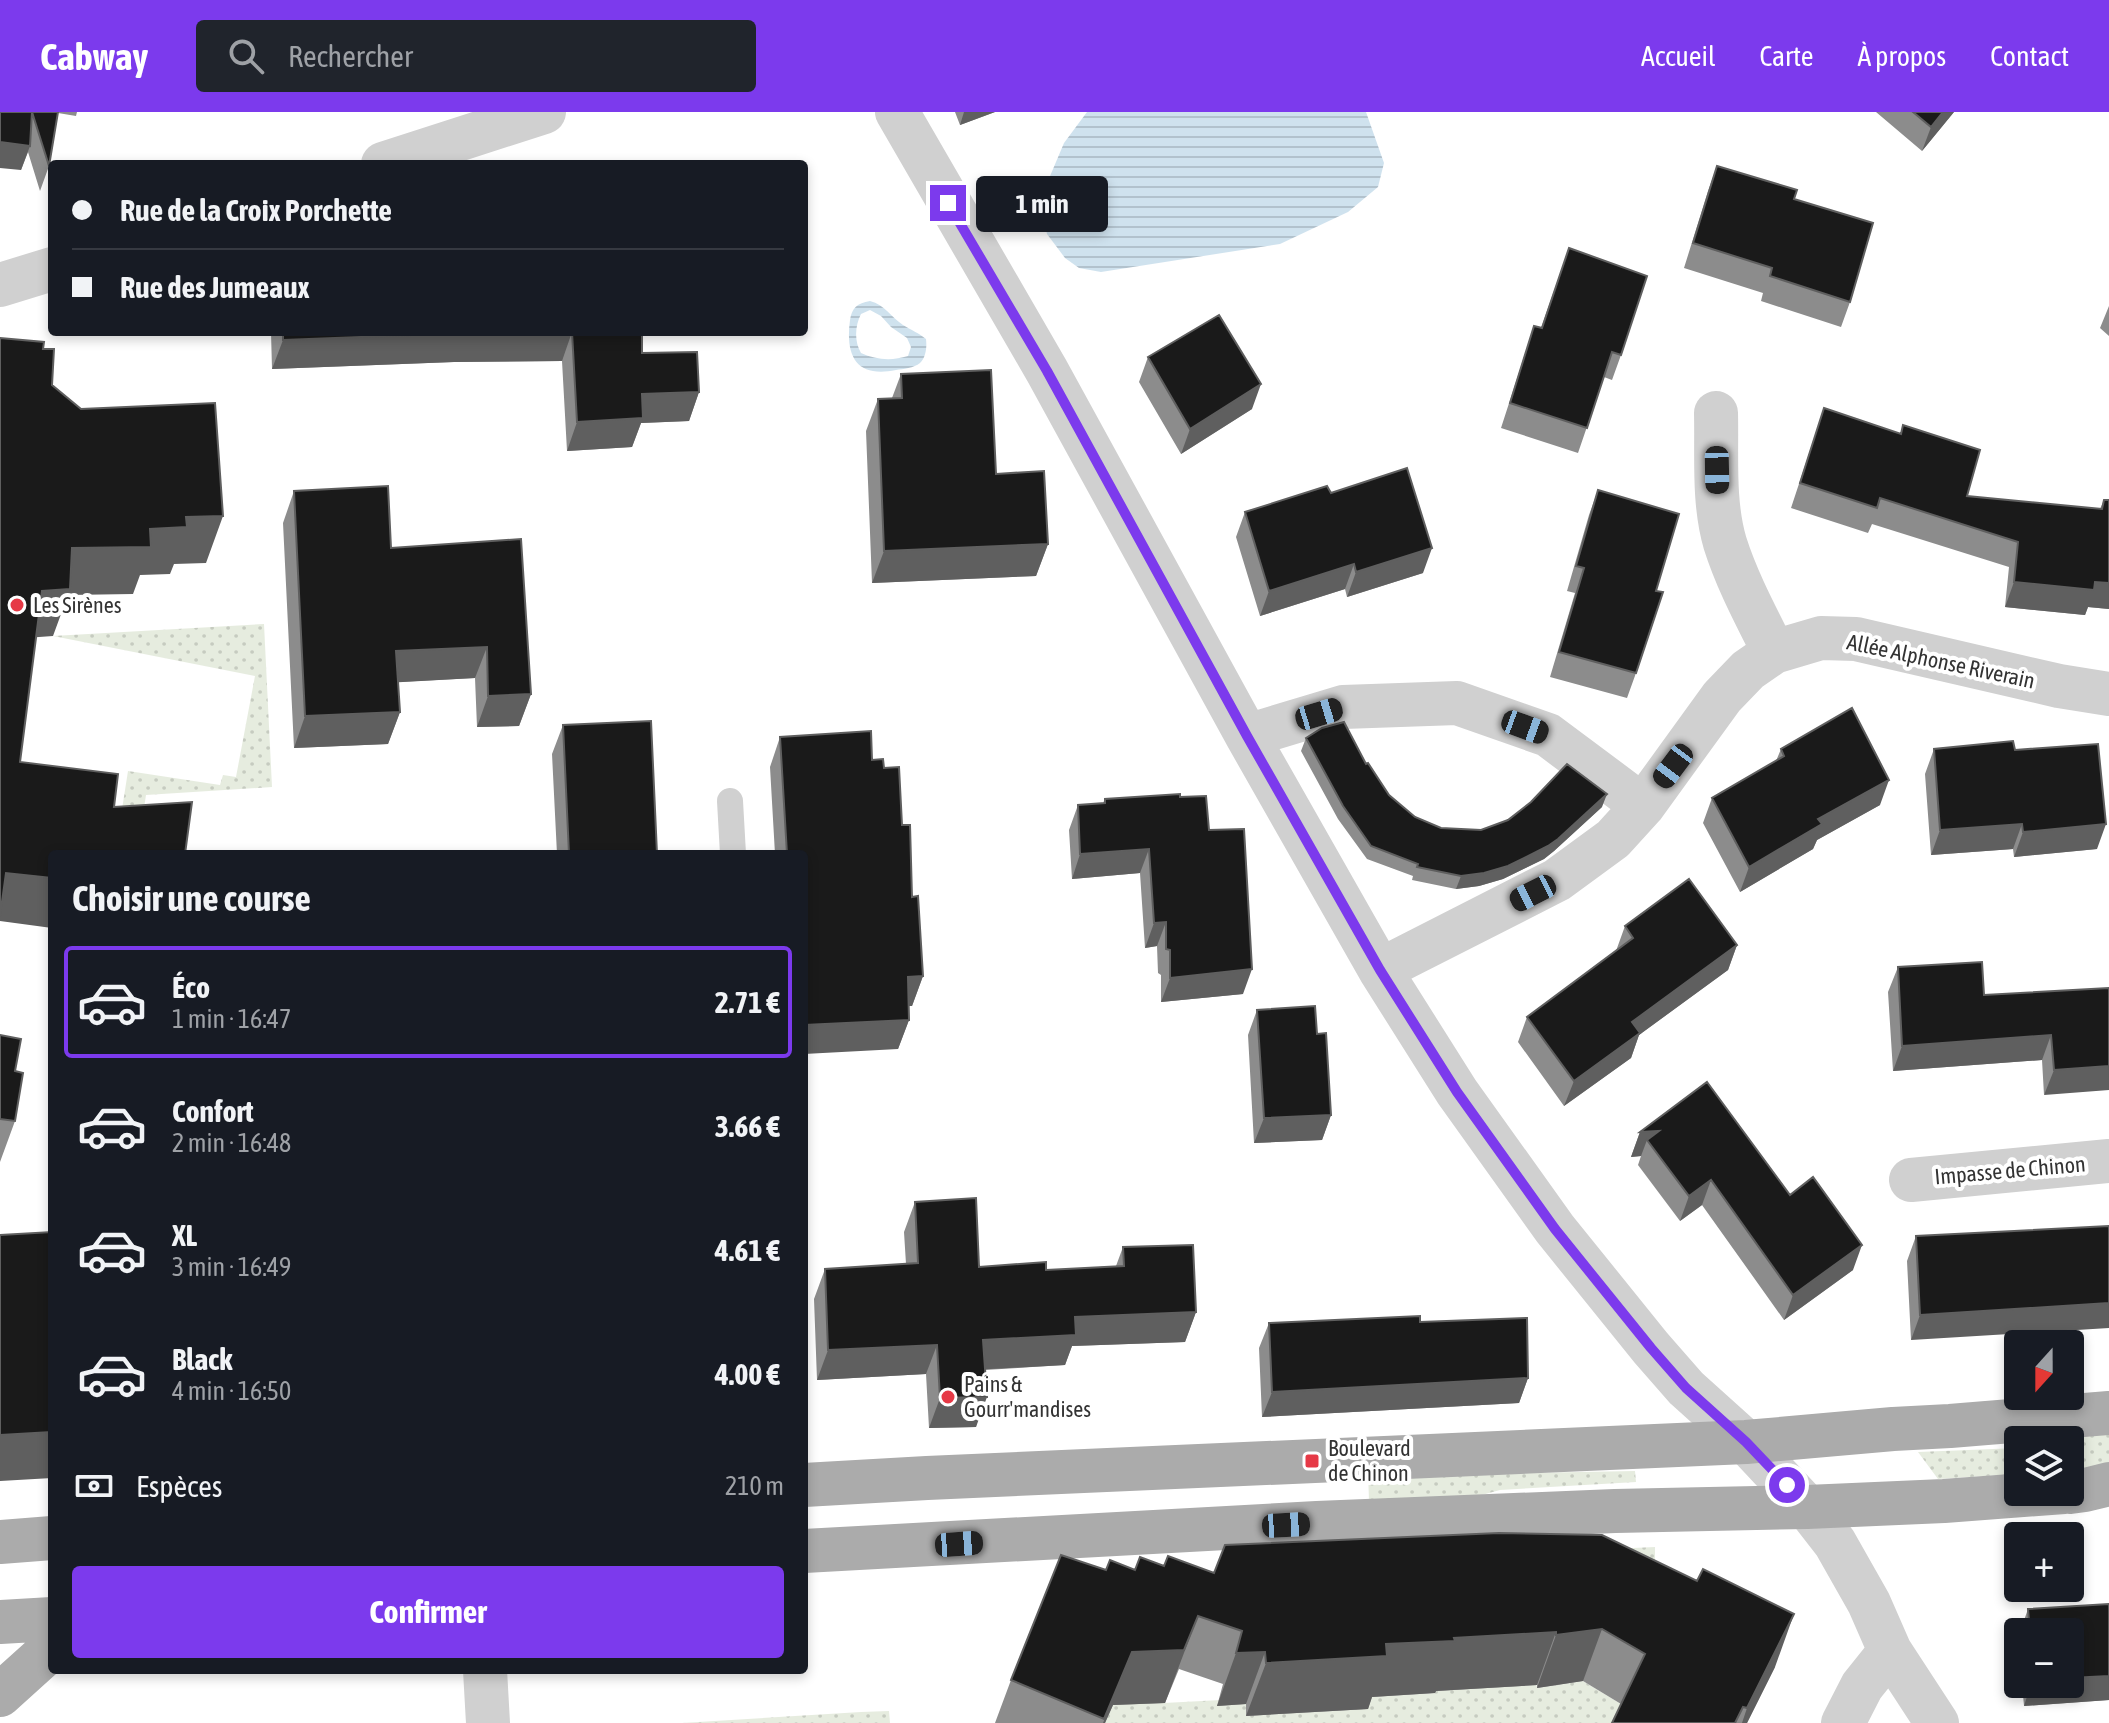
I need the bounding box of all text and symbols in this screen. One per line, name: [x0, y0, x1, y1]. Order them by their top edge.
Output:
search box: [196, 20, 756, 92]
icon: search: [224, 34, 268, 78]
text: Cabway: [40, 35, 148, 78]
text: Rechercher: [288, 39, 413, 73]
text: Accueil: [1641, 40, 1715, 72]
text: Carte: [1759, 40, 1814, 72]
text: À propos: [1858, 40, 1946, 72]
text: Contact: [1990, 40, 2069, 72]
callout: 1 min: [976, 175, 1108, 231]
route end: [930, 185, 966, 221]
text: 1 min: [1015, 189, 1069, 219]
text: Rue de la Croix Porchette: [120, 193, 392, 227]
text: Rue des Jumeaux: [120, 270, 310, 304]
car: [1705, 446, 1729, 494]
place label: Les Sirènes: [33, 592, 122, 618]
marker: Les Sirènes: [8, 596, 26, 614]
street label: Allée Alphonse Riverain: [1845, 628, 2037, 694]
car: [1293, 696, 1345, 732]
car: [1498, 708, 1552, 746]
car: [1649, 740, 1697, 792]
car: [1506, 871, 1560, 915]
text: Choisir une course: [72, 877, 311, 919]
icon: car: [76, 966, 148, 1038]
text: Éco: [172, 970, 210, 1004]
text: 2.71 €: [715, 985, 780, 1019]
text: 1 min · 16:47: [172, 1004, 291, 1034]
icon: car: [76, 1090, 148, 1162]
text: Confort: [172, 1094, 254, 1128]
text: 3.66 €: [715, 1109, 780, 1143]
text: 2 min · 16:48: [172, 1128, 291, 1158]
street label: Impasse de Chinon: [1933, 1150, 2087, 1190]
icon: car: [76, 1214, 148, 1286]
text: XL: [172, 1218, 197, 1252]
text: 4.61 €: [715, 1233, 780, 1267]
text: 3 min · 16:49: [172, 1252, 291, 1282]
north arrow: [2004, 1330, 2084, 1410]
map controls: [2004, 1330, 2084, 1698]
icon: car: [76, 1338, 148, 1410]
text: Black: [172, 1342, 232, 1376]
text: 4.00 €: [715, 1357, 780, 1391]
place label: Pains & Gourr'mandises: [964, 1371, 1091, 1422]
text: 4 min · 16:50: [172, 1376, 291, 1406]
marker: Pains & Gourr'mandises: [939, 1388, 957, 1406]
button: layers: [2004, 1426, 2084, 1506]
place label: Boulevard de Chinon: [1328, 1435, 1411, 1486]
marker: Boulevard de Chinon: [1303, 1452, 1321, 1470]
icon: cash: [72, 1464, 116, 1508]
route start: [1769, 1467, 1805, 1503]
text: Espèces: [136, 1469, 222, 1503]
text: 210 m: [725, 1471, 784, 1501]
car: [1261, 1512, 1311, 1538]
button: +: [2004, 1522, 2084, 1602]
car: [934, 1530, 984, 1558]
button: Confirmer: [72, 1566, 784, 1658]
button: −: [2004, 1618, 2084, 1698]

